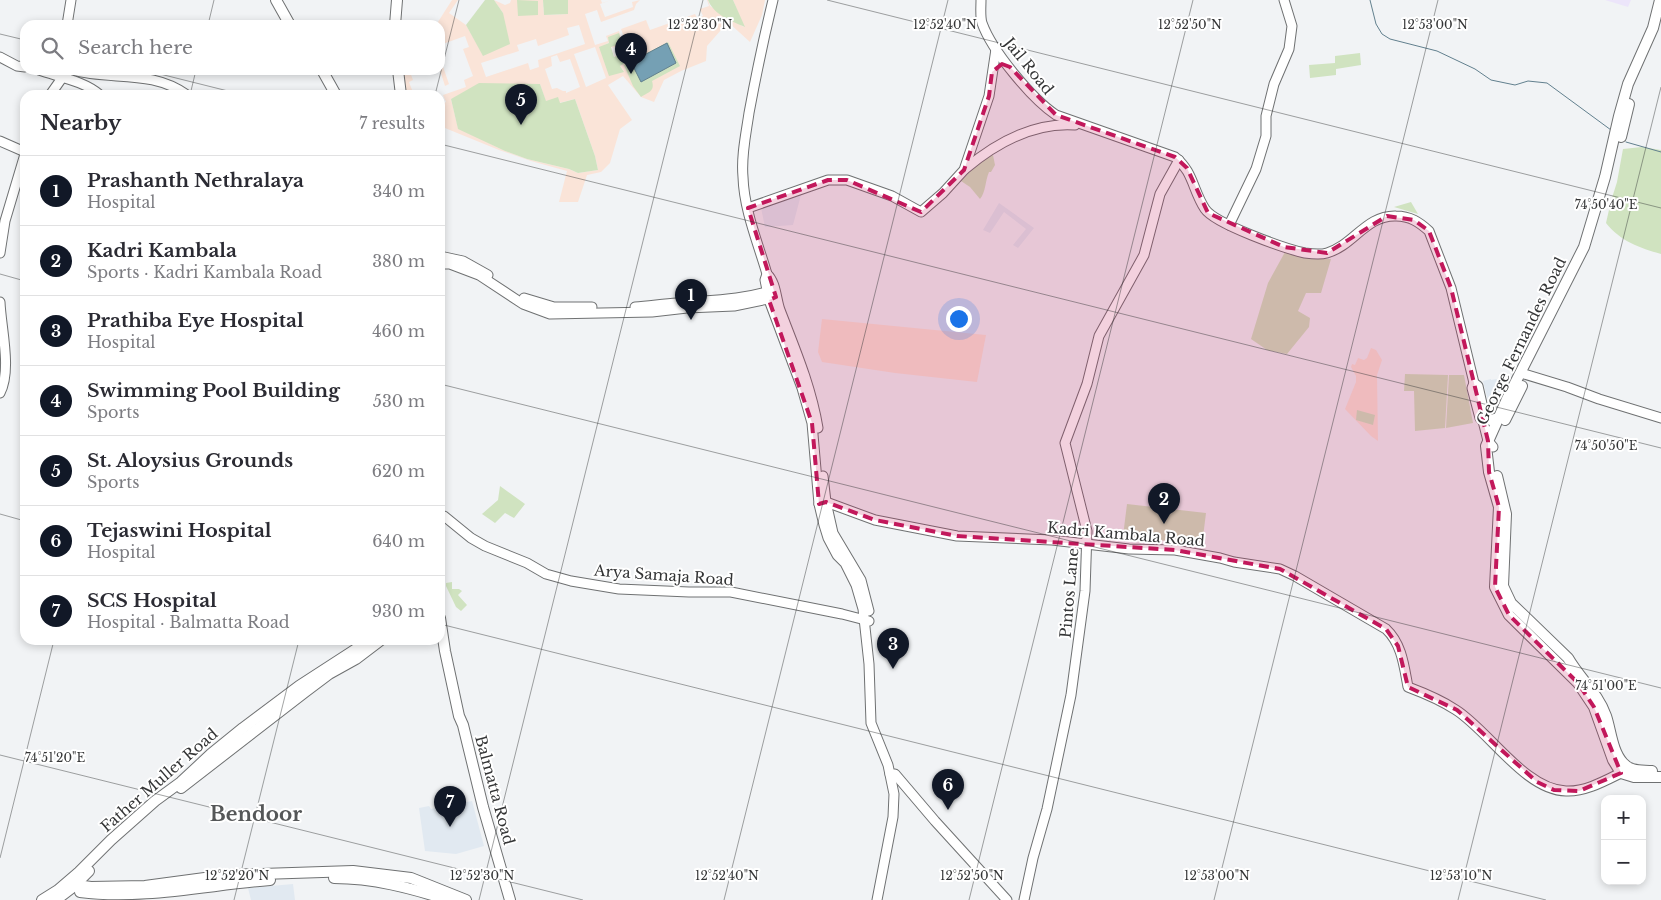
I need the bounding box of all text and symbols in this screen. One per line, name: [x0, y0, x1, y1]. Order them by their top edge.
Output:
text: 12°52'30"N: [668, 17, 732, 32]
text: 12°52'40"N: [913, 17, 977, 32]
text: 12°52'50"N: [1158, 17, 1222, 32]
text: 12°53'00"N: [1402, 17, 1468, 32]
search box: [20, 20, 445, 75]
street label: Jail Road: [999, 32, 1058, 98]
pin: 4: [615, 33, 647, 74]
icon: search: [38, 34, 66, 62]
text: Search here: [78, 36, 193, 59]
pin: 5: [505, 84, 537, 125]
text: Nearby: [40, 110, 121, 136]
text: 7 results: [359, 113, 425, 133]
text: Prashanth Nethralaya: [87, 169, 304, 192]
text: 1: [53, 181, 59, 201]
text: 340 m: [373, 181, 425, 201]
text: Hospital: [87, 192, 156, 212]
text: 74°50'40"E: [1575, 197, 1638, 212]
text: Kadri Kambala: [87, 239, 237, 262]
text: 2: [51, 251, 61, 271]
text: 380 m: [372, 251, 425, 271]
street label: George Fernandes Road: [1472, 254, 1570, 428]
text: Sports · Kadri Kambala Road: [87, 262, 322, 282]
pin: 1: [675, 279, 707, 320]
your location: [946, 306, 972, 332]
text: Prathiba Eye Hospital: [87, 309, 304, 332]
text: 3: [51, 321, 61, 341]
text: 460 m: [372, 321, 425, 341]
text: Hospital: [87, 332, 156, 352]
text: Swimming Pool Building: [87, 379, 340, 402]
text: 4: [51, 391, 61, 411]
text: 530 m: [373, 391, 425, 411]
text: Sports: [87, 402, 140, 422]
text: 74°50'50"E: [1575, 438, 1638, 453]
text: St. Aloysius Grounds: [87, 449, 293, 472]
text: 5: [51, 461, 61, 481]
text: 620 m: [372, 461, 425, 481]
text: Sports: [87, 472, 140, 492]
pin: 2: [1148, 483, 1180, 524]
street label: Kadri Kambala Road: [1046, 518, 1206, 550]
text: Tejaswini Hospital: [87, 519, 272, 542]
text: 6: [51, 531, 61, 551]
text: 640 m: [372, 531, 425, 551]
text: Hospital: [87, 542, 156, 562]
street label: Pintos Lane: [1056, 547, 1082, 639]
street label: Arya Samaja Road: [593, 561, 734, 589]
text: SCS Hospital: [87, 589, 217, 612]
text: 7: [52, 601, 60, 621]
text: 930 m: [372, 601, 425, 621]
text: Hospital · Balmatta Road: [87, 612, 290, 632]
pin: 3: [877, 628, 909, 669]
text: 74°51'00"E: [1575, 678, 1637, 693]
street label: Father Muller Road: [97, 724, 221, 836]
street label: Balmatta Road: [471, 733, 519, 847]
text: 74°51'20"E: [25, 750, 85, 765]
pin: 6: [932, 769, 964, 810]
pin: 7: [434, 786, 466, 827]
map controls: [1601, 795, 1646, 885]
button: +: [1601, 795, 1646, 840]
district label: Bendoor: [210, 802, 302, 826]
button: −: [1601, 840, 1646, 885]
text: 12°52'20"N: [205, 868, 269, 883]
text: 12°52'30"N: [450, 868, 514, 883]
text: 12°52'40"N: [695, 868, 759, 883]
text: 12°52'50"N: [940, 868, 1004, 883]
text: 12°53'00"N: [1184, 868, 1250, 883]
text: 12°53'10"N: [1430, 868, 1492, 883]

